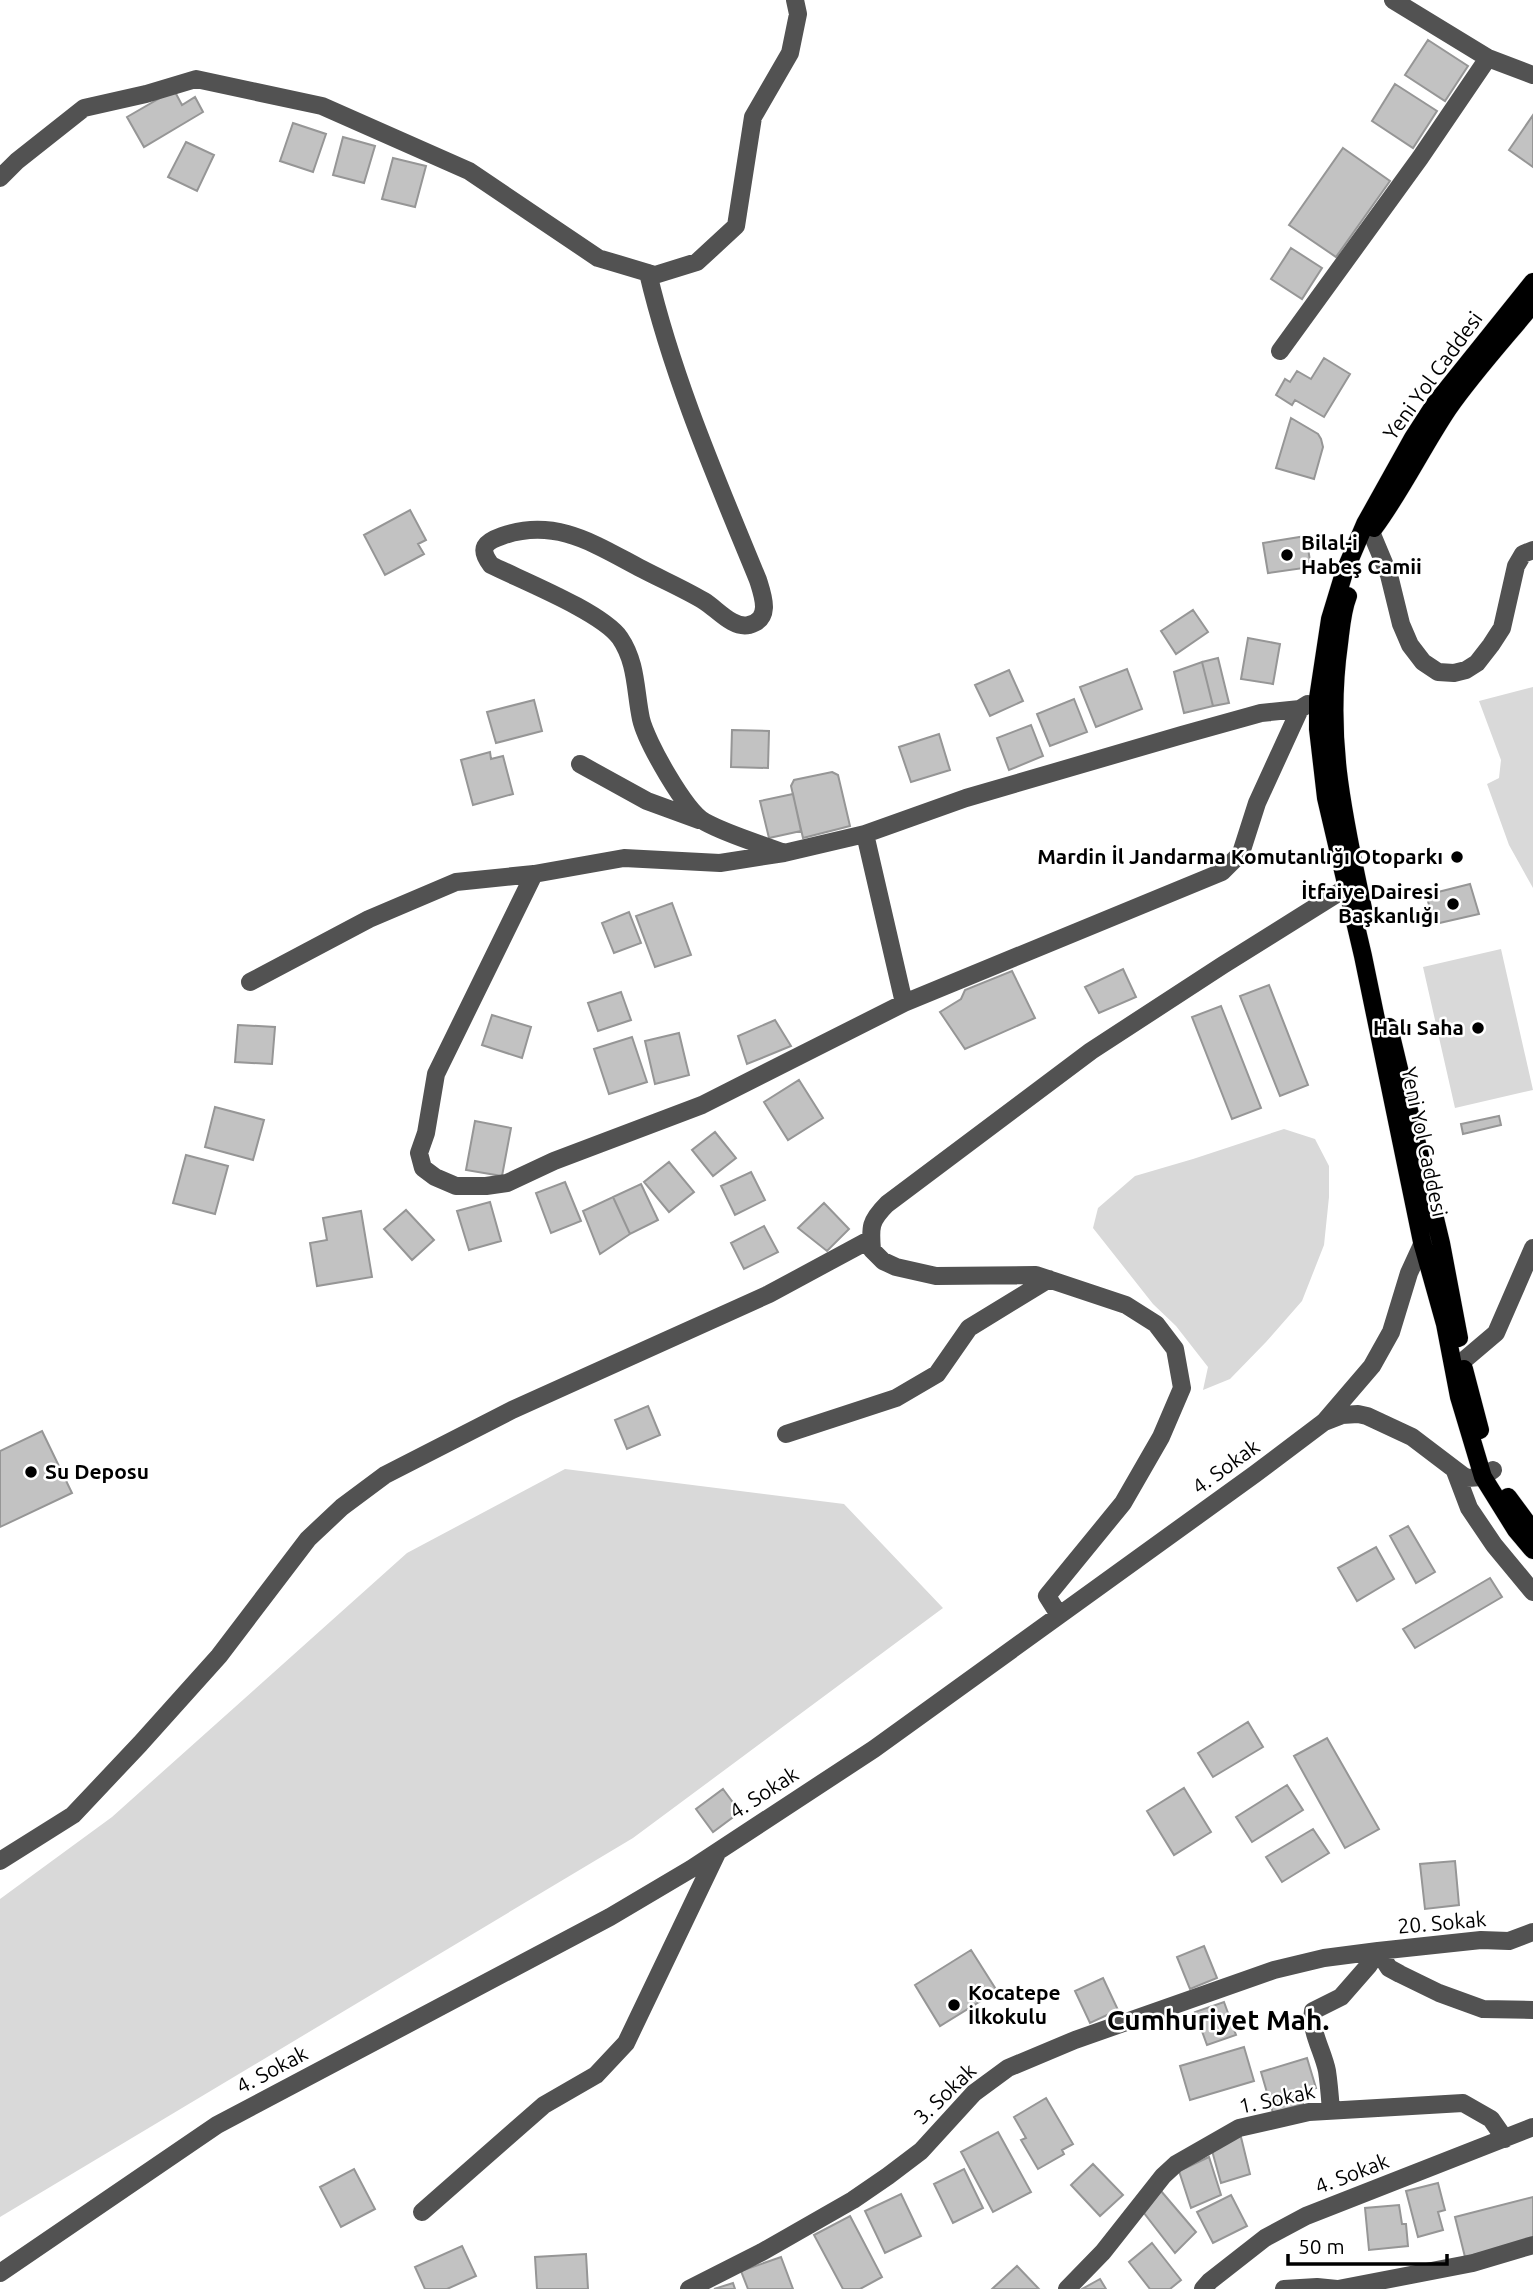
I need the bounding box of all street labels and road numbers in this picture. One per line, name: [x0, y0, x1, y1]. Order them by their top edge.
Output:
street label: Yeni Yol Caddesi: [1378, 307, 1487, 444]
street label: Yeni Yol Caddesi: [1397, 1065, 1453, 1219]
street label: 4. Sokak: [1187, 1434, 1264, 1499]
street label: 4. Sokak: [725, 1761, 803, 1823]
street label: 20. Sokak: [1397, 1906, 1488, 1938]
street label: 4. Sokak: [232, 2040, 312, 2098]
street label: 3. Sokak: [908, 2058, 981, 2129]
street label: 1. Sokak: [1237, 2078, 1317, 2118]
street label: 4. Sokak: [1311, 2148, 1392, 2198]

